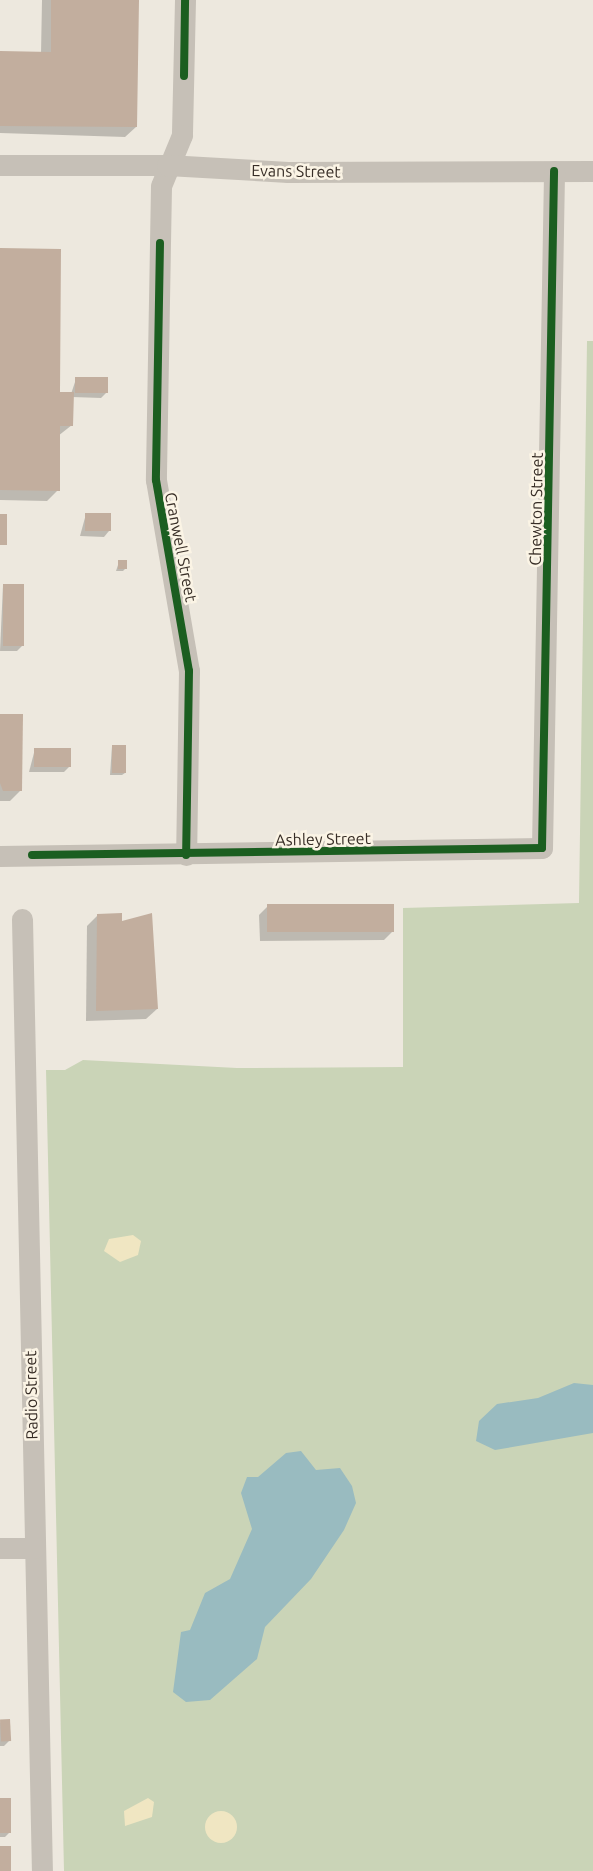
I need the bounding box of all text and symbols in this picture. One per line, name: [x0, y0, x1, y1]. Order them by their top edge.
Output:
street label: Evans Street: [251, 161, 341, 181]
street label: Chewton Street: [525, 452, 547, 566]
street label: Cranwell Street: [161, 491, 201, 603]
street label: Ashley Street: [275, 829, 371, 849]
street label: Radio Street: [21, 1350, 41, 1440]

